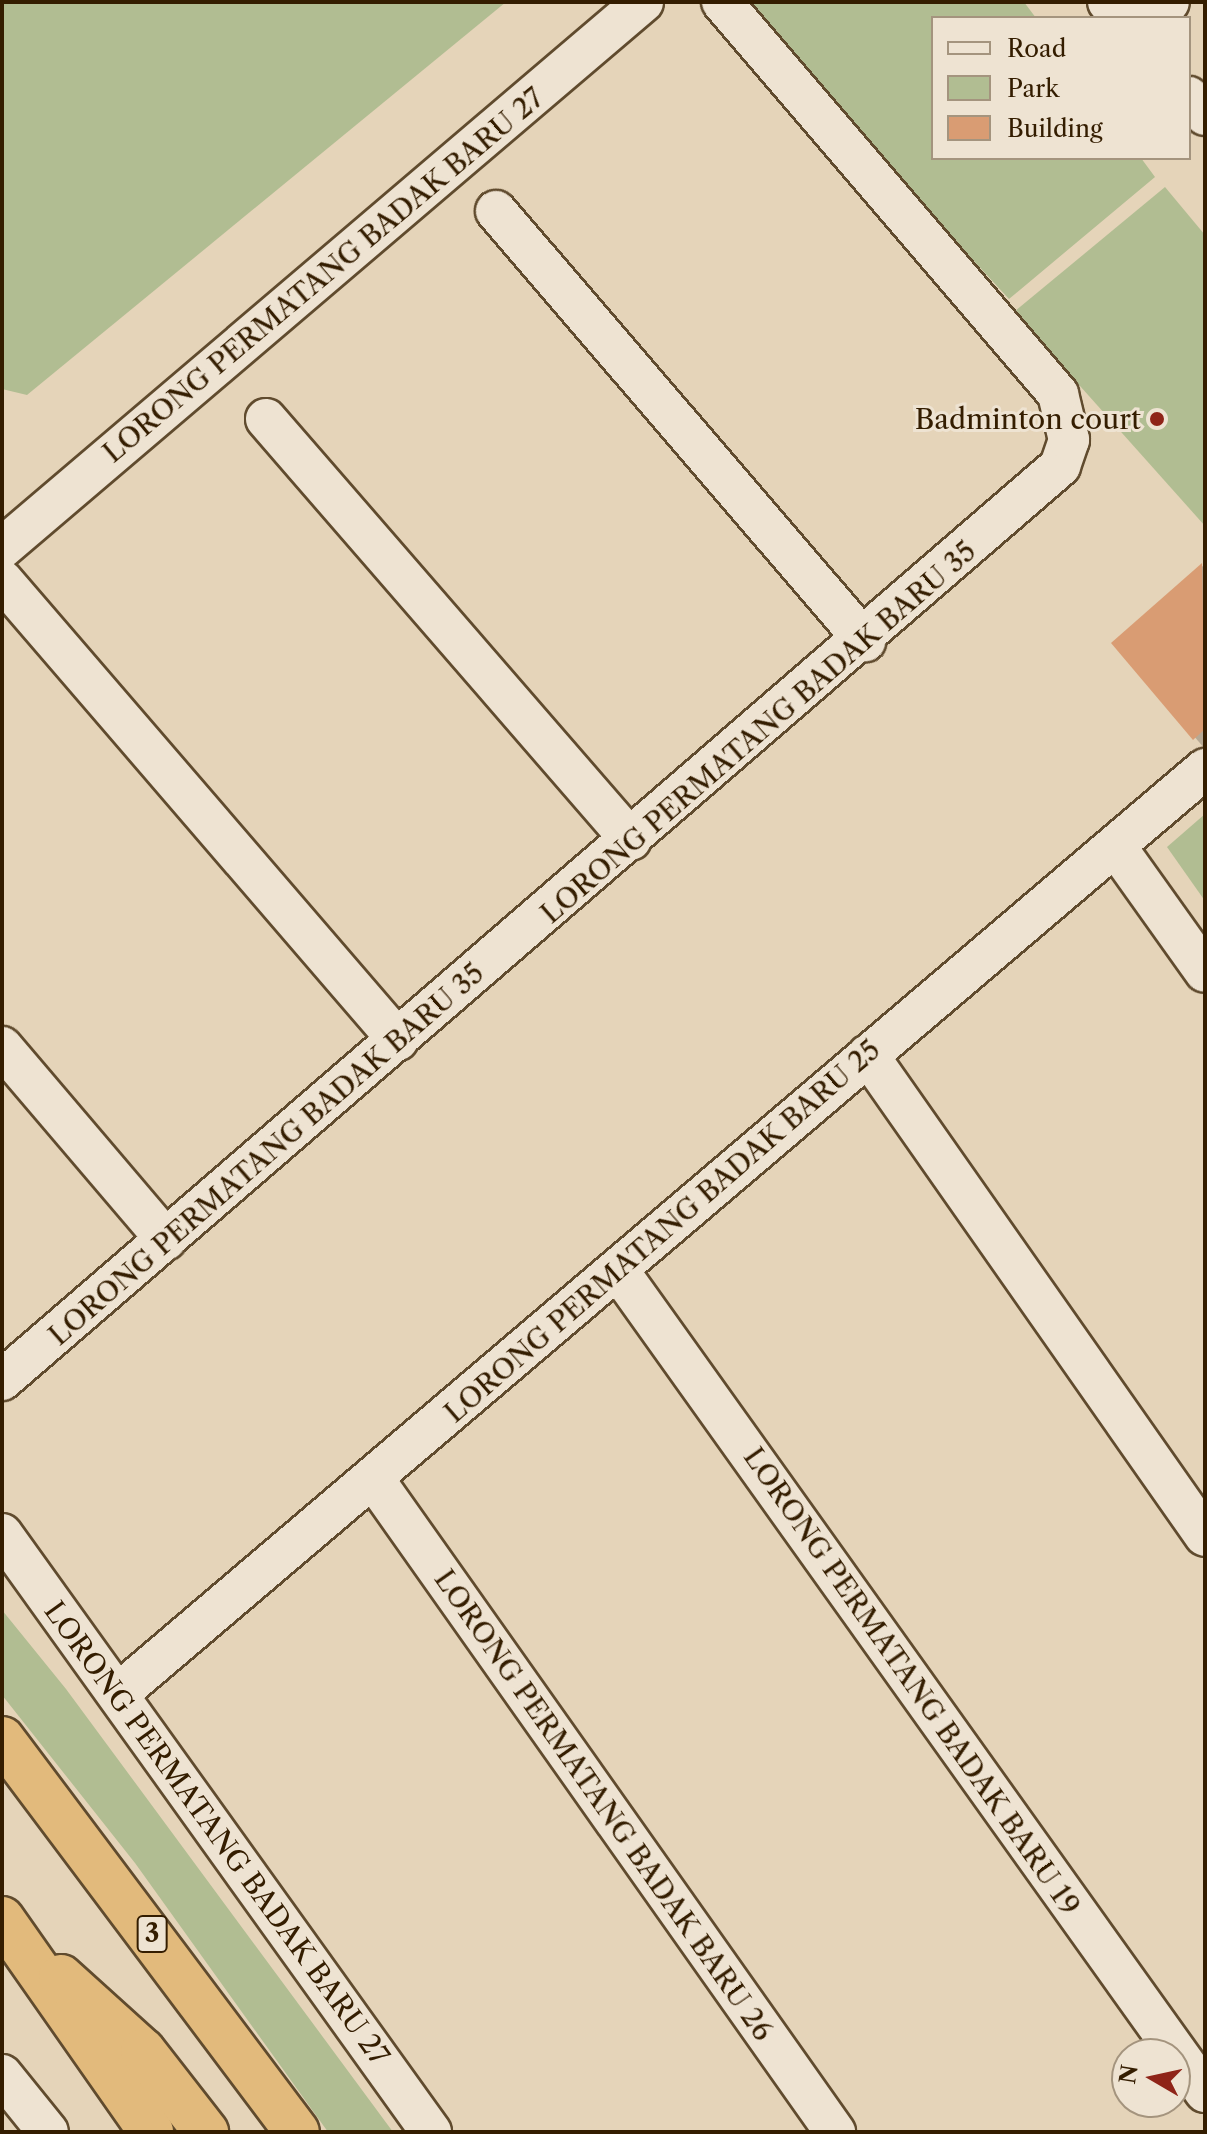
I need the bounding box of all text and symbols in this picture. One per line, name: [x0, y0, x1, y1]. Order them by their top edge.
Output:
legend: [931, 16, 1191, 160]
text: Road: [1007, 34, 1066, 63]
text: Park: [1007, 74, 1059, 103]
street label: LORONG PERMATANG BADAK BARU 27: [96, 80, 550, 470]
text: Building: [1007, 114, 1103, 143]
place label: Badminton court: [915, 402, 1141, 436]
marker: Badminton court: [1148, 410, 1166, 428]
street label: LORONG PERMATANG BADAK BARU 35: [533, 534, 983, 930]
street label: LORONG PERMATANG BADAK BARU 35: [41, 956, 491, 1352]
street label: LORONG PERMATANG BADAK BARU 25: [437, 1032, 887, 1430]
street label: LORONG PERMATANG BADAK BARU 19: [737, 1441, 1087, 1921]
street label: LORONG PERMATANG BADAK BARU 26: [427, 1563, 781, 2047]
street label: LORONG PERMATANG BADAK BARU 27: [37, 1594, 397, 2072]
road number: 3: [136, 1912, 168, 1956]
north arrow: [1111, 2038, 1191, 2118]
text: N: [1114, 2063, 1144, 2086]

